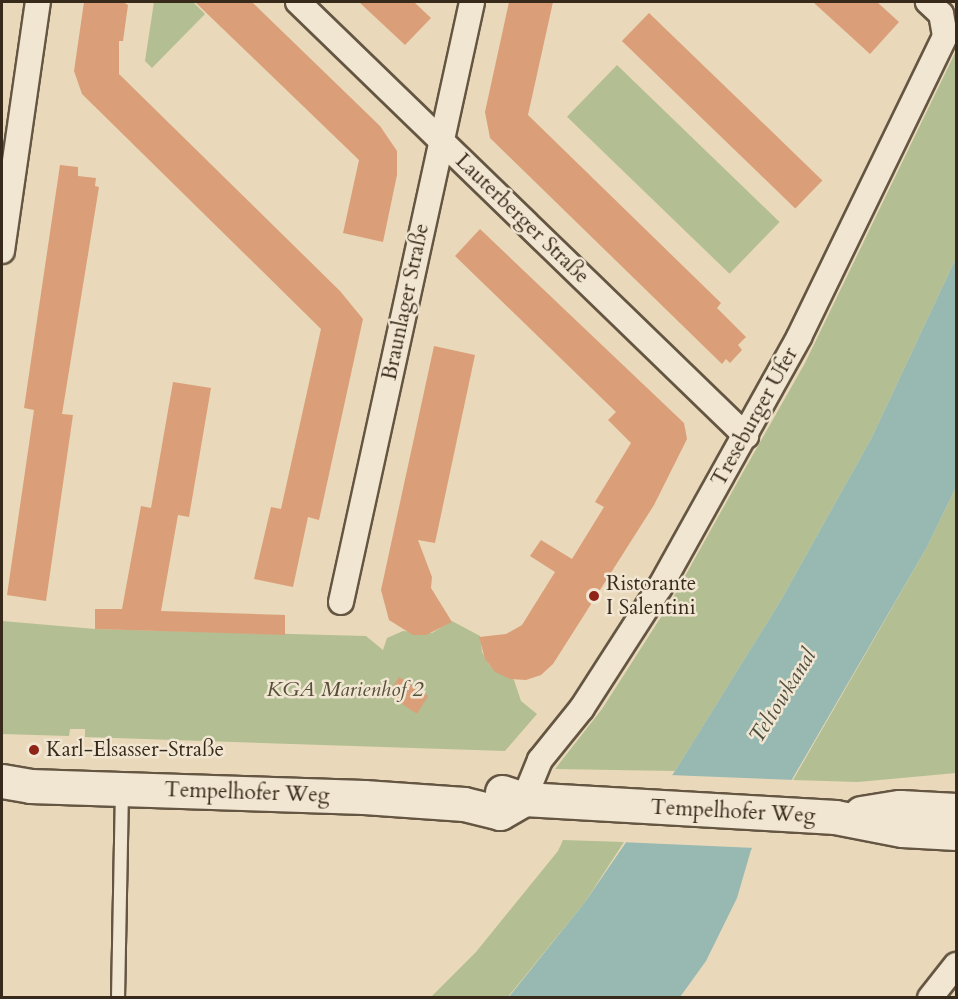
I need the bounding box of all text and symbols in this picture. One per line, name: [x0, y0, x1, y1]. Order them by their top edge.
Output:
street label: Lauterberger Straße: [450, 149, 594, 289]
street label: Braunlager Straße: [377, 221, 435, 383]
street label: Treseburger Ufer: [706, 343, 804, 491]
place label: Ristorante I Salentini: [606, 571, 696, 621]
marker: Ristorante I Salentini: [587, 589, 601, 603]
water label: Teltowkanal: [744, 644, 822, 748]
park label: KGA Marienhof 2: [267, 677, 423, 703]
place label: Karl-Elsasser-Straße: [46, 737, 224, 763]
marker: Karl-Elsasser-Straße: [27, 743, 41, 757]
street label: Tempelhofer Weg: [164, 778, 330, 808]
street label: Tempelhofer Weg: [650, 795, 816, 829]

